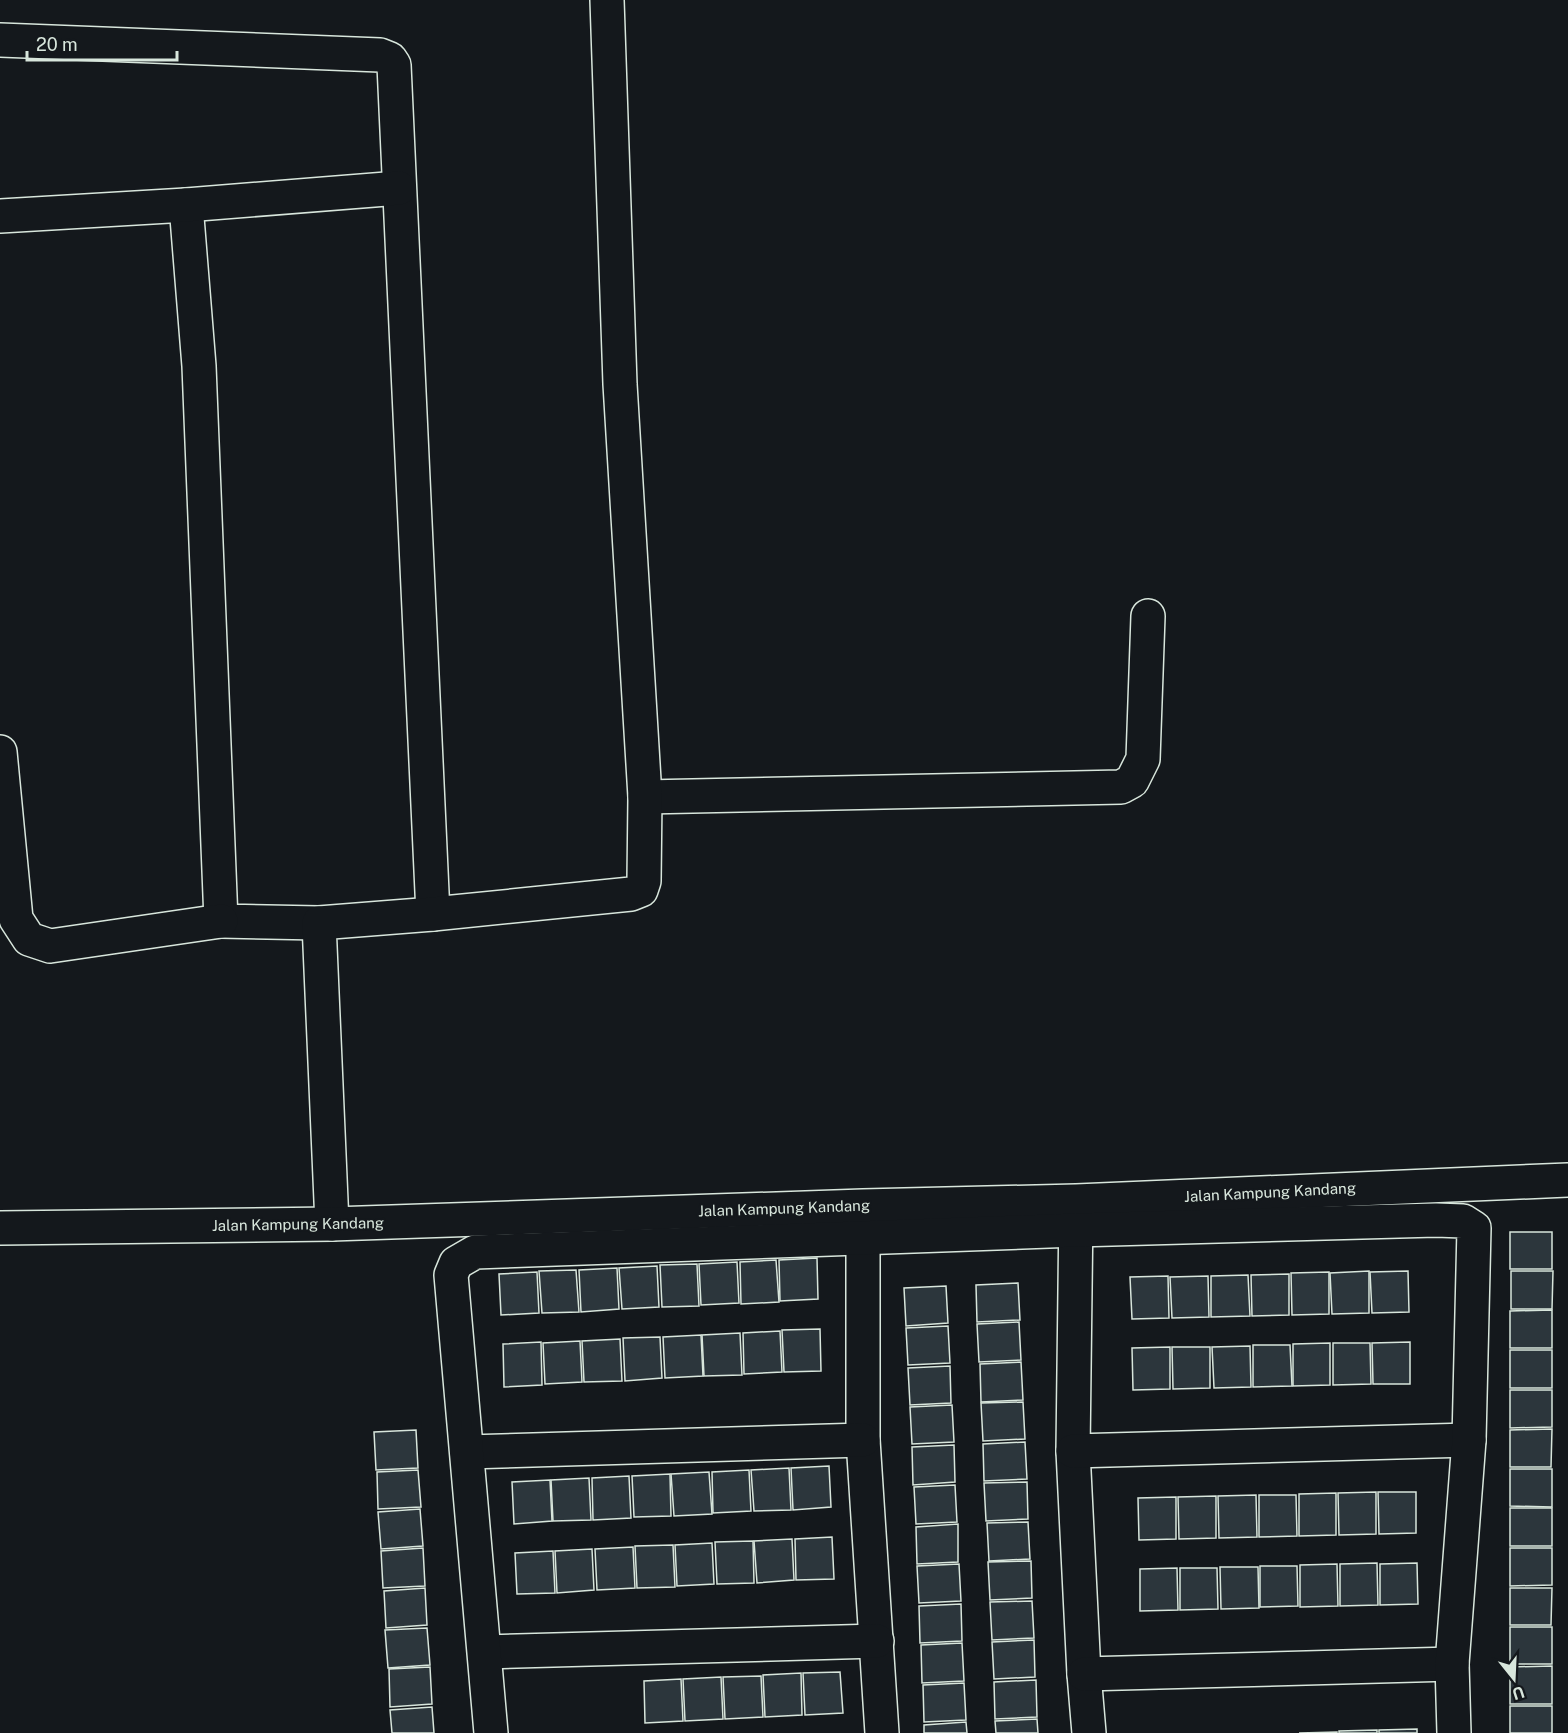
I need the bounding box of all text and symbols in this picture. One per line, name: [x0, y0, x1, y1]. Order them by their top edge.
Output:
scale bar: [27, 24, 177, 62]
text: 20 m: [36, 34, 78, 55]
street label: Jalan Kampung Kandang: [1184, 1179, 1356, 1205]
street label: Jalan Kampung Kandang: [698, 1197, 870, 1219]
street label: Jalan Kampung Kandang: [212, 1214, 384, 1234]
north arrow: [1484, 1649, 1544, 1709]
text: U: [1510, 1682, 1527, 1704]

